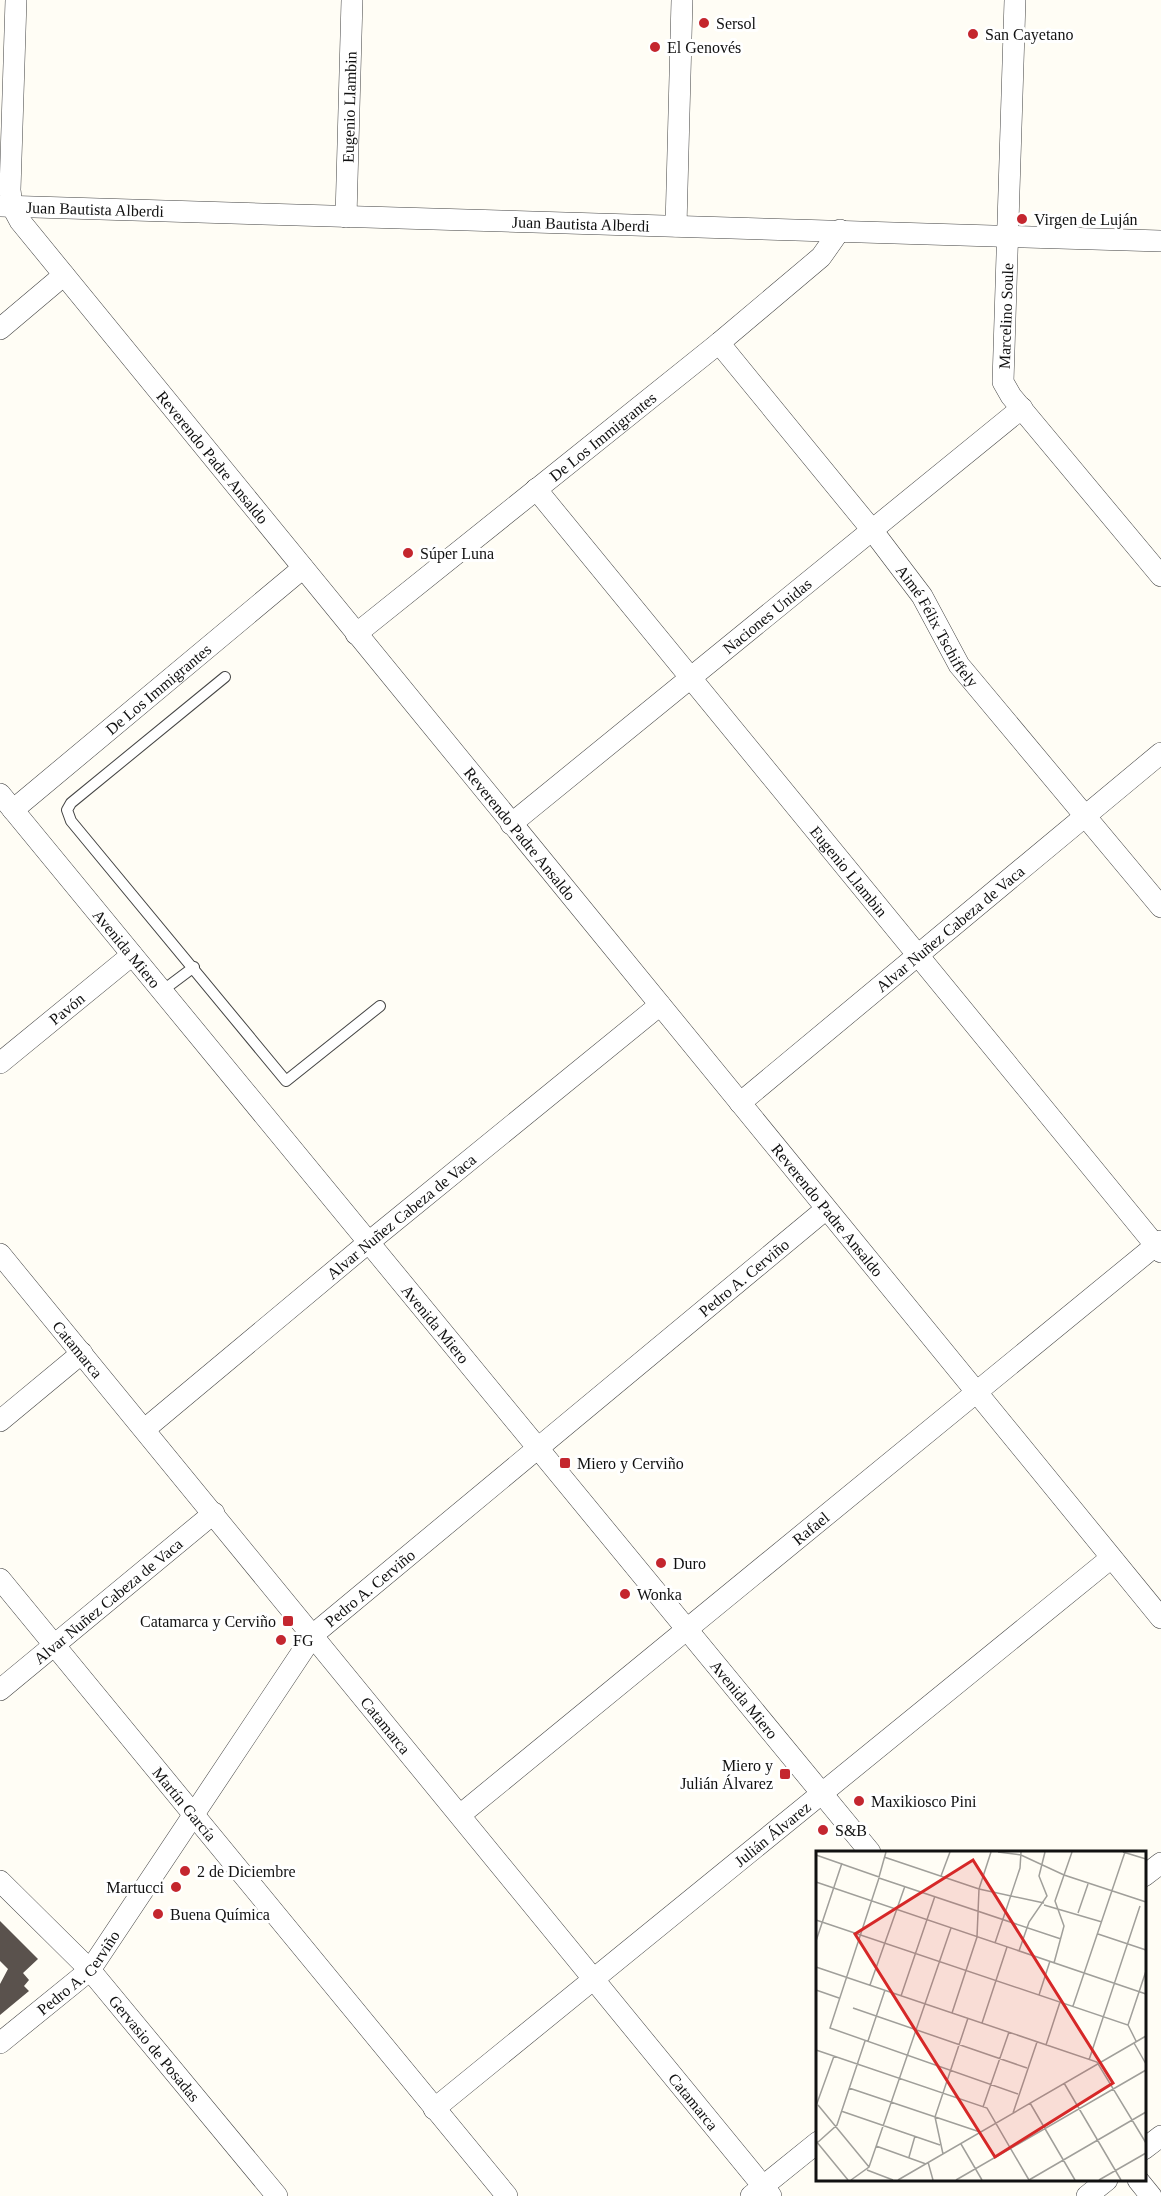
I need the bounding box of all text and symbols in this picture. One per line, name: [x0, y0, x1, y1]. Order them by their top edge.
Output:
place label: Sersol: [716, 15, 757, 32]
marker: Sersol: [697, 16, 711, 30]
place label: San Cayetano: [985, 26, 1073, 44]
marker: San Cayetano: [966, 27, 980, 41]
place label: El Genovés: [667, 39, 741, 56]
marker: El Genovés: [648, 40, 662, 54]
street label: Eugenio Llambin: [339, 51, 359, 163]
street label: Juan Bautista Alberdi: [26, 198, 165, 219]
place label: Virgen de Luján: [1034, 211, 1138, 229]
marker: Virgen de Luján: [1015, 212, 1029, 226]
street label: Juan Bautista Alberdi: [512, 213, 650, 234]
street label: Marcelino Soule: [996, 263, 1016, 369]
street label: Reverendo Padre Ansaldo: [154, 387, 272, 527]
street label: De Los Immigrantes: [546, 389, 659, 484]
place label: Súper Luna: [420, 545, 494, 563]
marker: Súper Luna: [401, 546, 415, 560]
street label: Aimé Félix Tschiffely: [893, 562, 982, 691]
street label: Naciones Unidas: [719, 575, 815, 657]
street label: De Los Immigrantes: [102, 640, 214, 738]
street label: Reverendo Padre Ansaldo: [461, 764, 579, 903]
street label: Eugenio Llambin: [807, 823, 891, 920]
street label: Alvar Nuñez Cabeza de Vaca: [872, 862, 1027, 995]
street label: Avenida Miero: [90, 906, 164, 991]
street label: Pavón: [46, 989, 87, 1028]
street label: Reverendo Padre Ansaldo: [768, 1140, 887, 1280]
street label: Alvar Nuñez Cabeza de Vaca: [323, 1150, 479, 1282]
street label: Pedro A. Cerviño: [695, 1235, 792, 1320]
street label: Avenida Miero: [399, 1281, 473, 1366]
street label: Catamarca: [50, 1317, 106, 1381]
place label: Miero y Cerviño: [577, 1455, 684, 1473]
marker: Miero y Cerviño: [558, 1456, 572, 1470]
street label: Rafael: [789, 1508, 832, 1548]
street label: Alvar Nuñez Cabeza de Vaca: [30, 1535, 185, 1667]
street label: Pedro A. Cerviño: [321, 1546, 418, 1630]
place label: Duro: [673, 1555, 706, 1572]
marker: Duro: [654, 1556, 668, 1570]
place label: Wonka: [637, 1586, 682, 1603]
marker: Wonka: [618, 1587, 632, 1601]
place label: Catamarca y Cerviño: [140, 1613, 276, 1631]
marker: Catamarca y Cerviño: [281, 1614, 295, 1628]
place label: FG: [293, 1632, 314, 1649]
marker: FG: [274, 1633, 288, 1647]
street label: Avenida Miero: [707, 1657, 781, 1742]
street label: Catamarca: [357, 1693, 414, 1757]
place label: Miero y Julián Álvarez: [680, 1757, 773, 1792]
street label: Martín García: [150, 1764, 220, 1844]
marker: Miero y Julián Álvarez: [778, 1767, 792, 1781]
place label: Maxikiosco Pini: [871, 1793, 977, 1810]
marker: Maxikiosco Pini: [852, 1794, 866, 1808]
street label: Julián Álvarez: [731, 1798, 814, 1870]
place label: S&B: [835, 1822, 867, 1839]
marker: S&B: [816, 1823, 830, 1837]
inset map: [816, 1851, 1146, 2181]
place label: 2 de Diciembre: [197, 1863, 296, 1880]
marker: 2 de Diciembre: [178, 1864, 192, 1878]
place label: Martucci: [106, 1879, 165, 1896]
marker: Martucci: [169, 1880, 183, 1894]
place label: Buena Química: [170, 1906, 270, 1923]
marker: Buena Química: [151, 1907, 165, 1921]
street label: Pedro A. Cerviño: [34, 1927, 123, 2018]
street label: Gervasio de Posadas: [106, 1992, 203, 2105]
street label: Catamarca: [665, 2069, 722, 2133]

